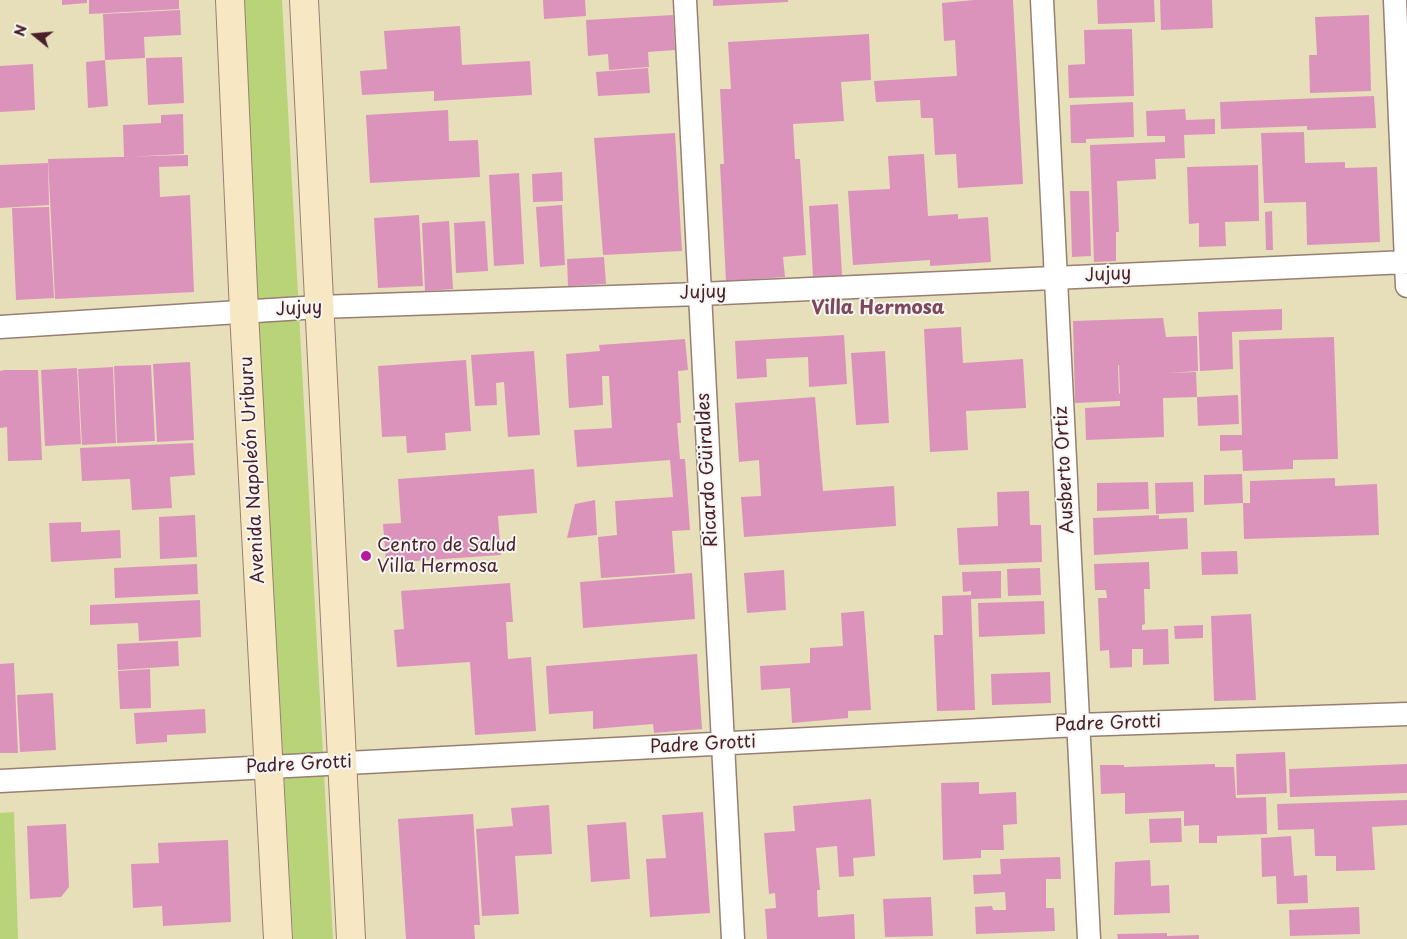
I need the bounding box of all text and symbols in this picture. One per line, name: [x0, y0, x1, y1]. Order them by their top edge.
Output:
north arrow: [10, 10, 60, 60]
text: N: [9, 22, 32, 39]
street label: Jujuy: [1084, 263, 1132, 287]
street label: Jujuy: [679, 281, 727, 305]
street label: Jujuy: [275, 297, 323, 321]
district label: Villa Hermosa: [811, 298, 945, 320]
street label: Avenida Napoleón Uriburu: [236, 356, 270, 584]
street label: Ricardo Güiraldes: [693, 392, 723, 548]
street label: Ausberto Ortiz: [1051, 406, 1079, 534]
place label: Centro de Salud Villa Hermosa: [377, 535, 516, 578]
marker: Centro de Salud Villa Hermosa: [359, 549, 373, 563]
street label: Padre Grotti: [1055, 711, 1161, 737]
street label: Padre Grotti: [649, 731, 757, 759]
street label: Padre Grotti: [245, 751, 353, 779]

